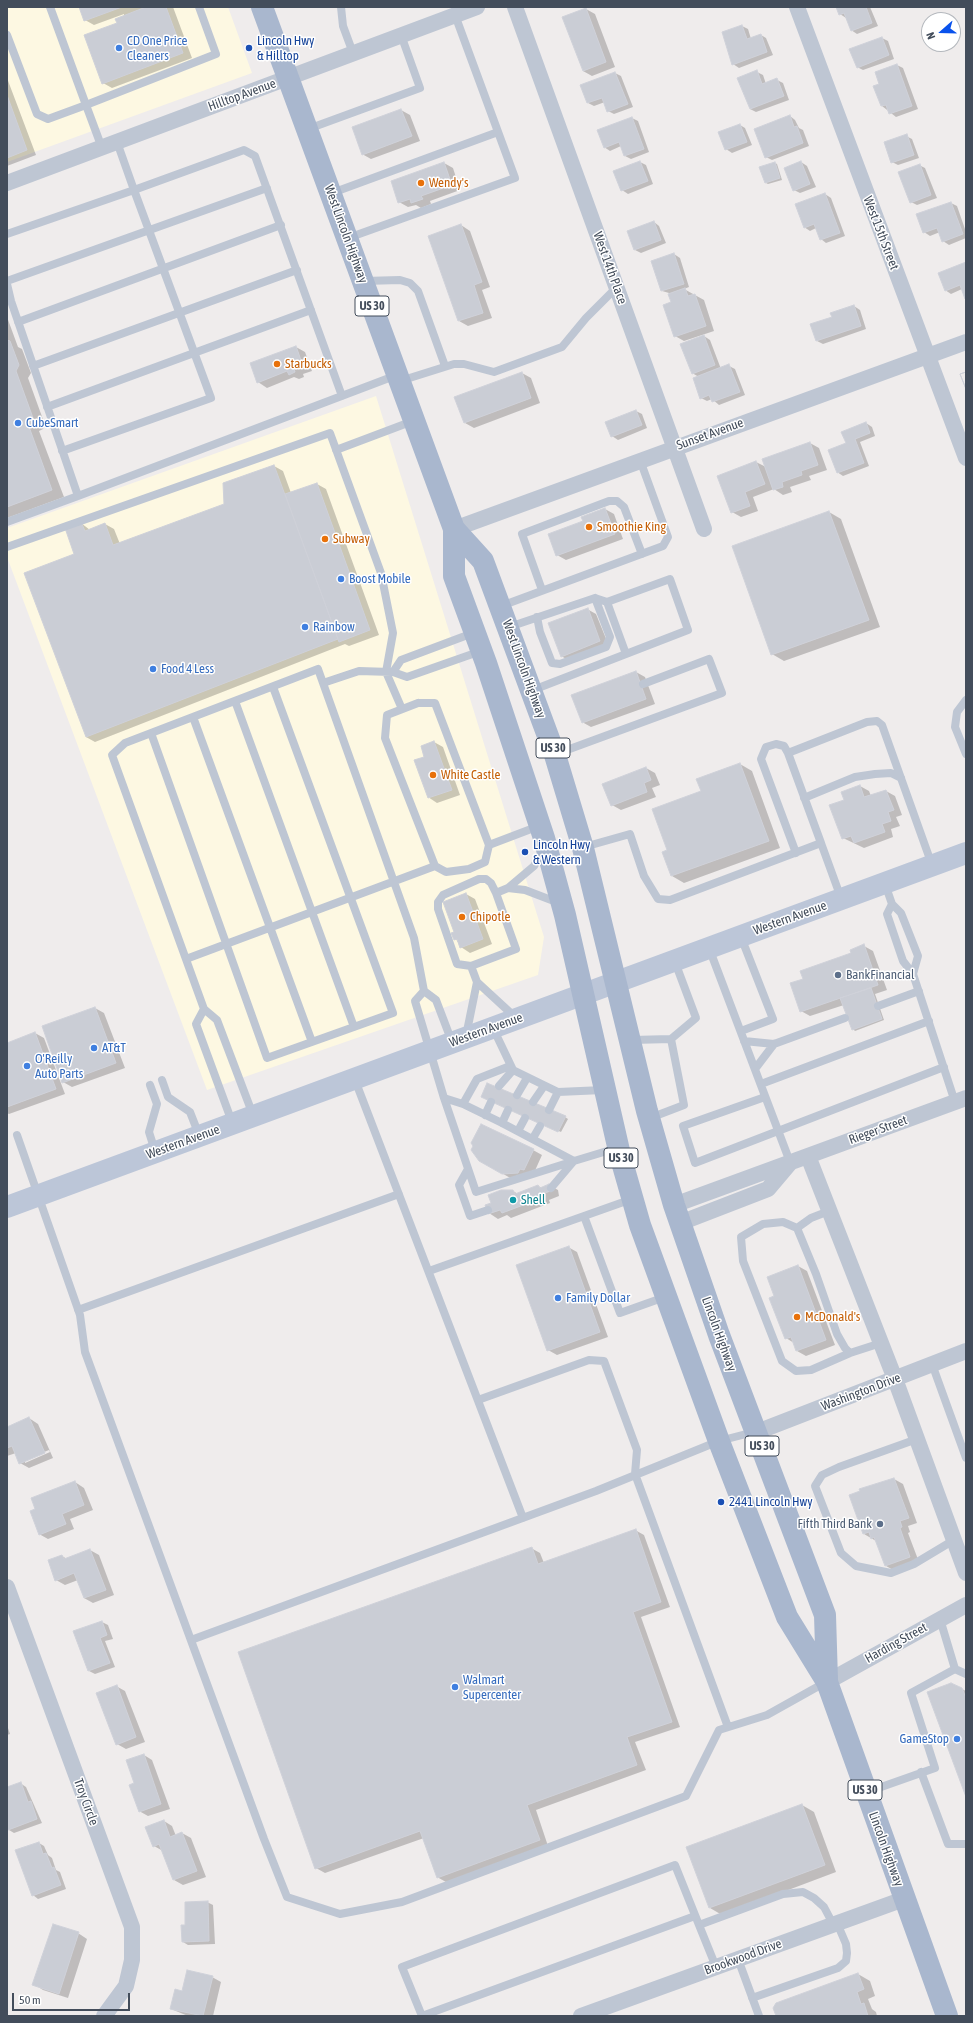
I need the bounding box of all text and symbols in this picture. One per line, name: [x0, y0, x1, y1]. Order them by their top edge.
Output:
north arrow: [921, 12, 961, 52]
text: N: [924, 31, 937, 41]
place label: CD One Price Cleaners: [127, 33, 187, 64]
place label: Lincoln Hwy & Hilltop: [257, 33, 314, 64]
marker: CD One Price Cleaners: [114, 43, 124, 53]
marker: Lincoln Hwy & Hilltop: [244, 43, 254, 53]
street label: Hilltop Avenue: [206, 76, 278, 114]
place label: Wendy's: [429, 175, 468, 191]
marker: Wendy's: [416, 178, 426, 188]
street label: West Lincoln Highway: [321, 183, 371, 285]
street label: West 15th Street: [860, 194, 902, 272]
street label: West 14th Place: [590, 230, 630, 306]
road number: US 30: [355, 296, 389, 316]
place label: Starbucks: [285, 356, 332, 372]
marker: Starbucks: [272, 359, 282, 369]
place label: CubeSmart: [26, 415, 79, 431]
street label: Sunset Avenue: [674, 415, 746, 453]
marker: CubeSmart: [13, 418, 23, 428]
place label: Smoothie King: [597, 519, 666, 535]
marker: Smoothie King: [584, 522, 594, 532]
place label: Subway: [333, 531, 370, 547]
marker: Subway: [320, 534, 330, 544]
place label: Boost Mobile: [349, 571, 411, 587]
marker: Boost Mobile: [336, 574, 346, 584]
street label: West Lincoln Highway: [499, 618, 549, 720]
place label: Rainbow: [313, 619, 355, 635]
marker: Rainbow: [300, 622, 310, 632]
place label: Food 4 Less: [161, 661, 214, 677]
marker: Food 4 Less: [148, 664, 158, 674]
road number: US 30: [536, 738, 570, 758]
place label: White Castle: [441, 767, 500, 783]
marker: White Castle: [428, 770, 438, 780]
place label: Lincoln Hwy & Western: [533, 837, 590, 868]
marker: Lincoln Hwy & Western: [520, 847, 530, 857]
street label: Western Avenue: [751, 898, 829, 938]
place label: Chipotle: [470, 909, 510, 925]
marker: Chipotle: [457, 912, 467, 922]
place label: BankFinancial: [846, 967, 914, 983]
marker: BankFinancial: [833, 970, 843, 980]
street label: Western Avenue: [447, 1010, 525, 1050]
place label: AT&T: [102, 1040, 126, 1056]
marker: AT&T: [89, 1043, 99, 1053]
place label: O'Reilly Auto Parts: [35, 1051, 83, 1082]
marker: O'Reilly Auto Parts: [22, 1061, 32, 1071]
street label: Rieger Street: [847, 1112, 909, 1148]
street label: Western Avenue: [144, 1122, 222, 1162]
road number: US 30: [604, 1148, 638, 1168]
place label: Shell: [521, 1192, 546, 1208]
marker: Shell: [508, 1195, 518, 1205]
place label: Family Dollar: [566, 1290, 630, 1306]
marker: Family Dollar: [553, 1293, 563, 1303]
street label: Lincoln Highway: [698, 1295, 740, 1373]
place label: McDonald's: [805, 1309, 860, 1325]
marker: McDonald's: [792, 1312, 802, 1322]
street label: Washington Drive: [819, 1370, 903, 1414]
road number: US 30: [745, 1436, 779, 1456]
place label: 2441 Lincoln Hwy: [729, 1494, 813, 1510]
marker: 2441 Lincoln Hwy: [716, 1497, 726, 1507]
place label: Fifth Third Bank: [798, 1516, 872, 1532]
marker: Fifth Third Bank: [875, 1519, 885, 1529]
street label: Harding Street: [862, 1620, 930, 1666]
place label: Walmart Supercenter: [463, 1672, 521, 1703]
marker: Walmart Supercenter: [450, 1682, 460, 1692]
place label: GameStop: [899, 1731, 949, 1747]
marker: GameStop: [952, 1734, 962, 1744]
street label: Troy Circle: [70, 1777, 102, 1827]
road number: US 30: [848, 1780, 882, 1800]
street label: Lincoln Highway: [865, 1810, 907, 1888]
street label: Brookwood Drive: [702, 1936, 784, 1978]
scale bar: [14, 1985, 132, 2011]
text: 50 m: [19, 1993, 41, 2007]

